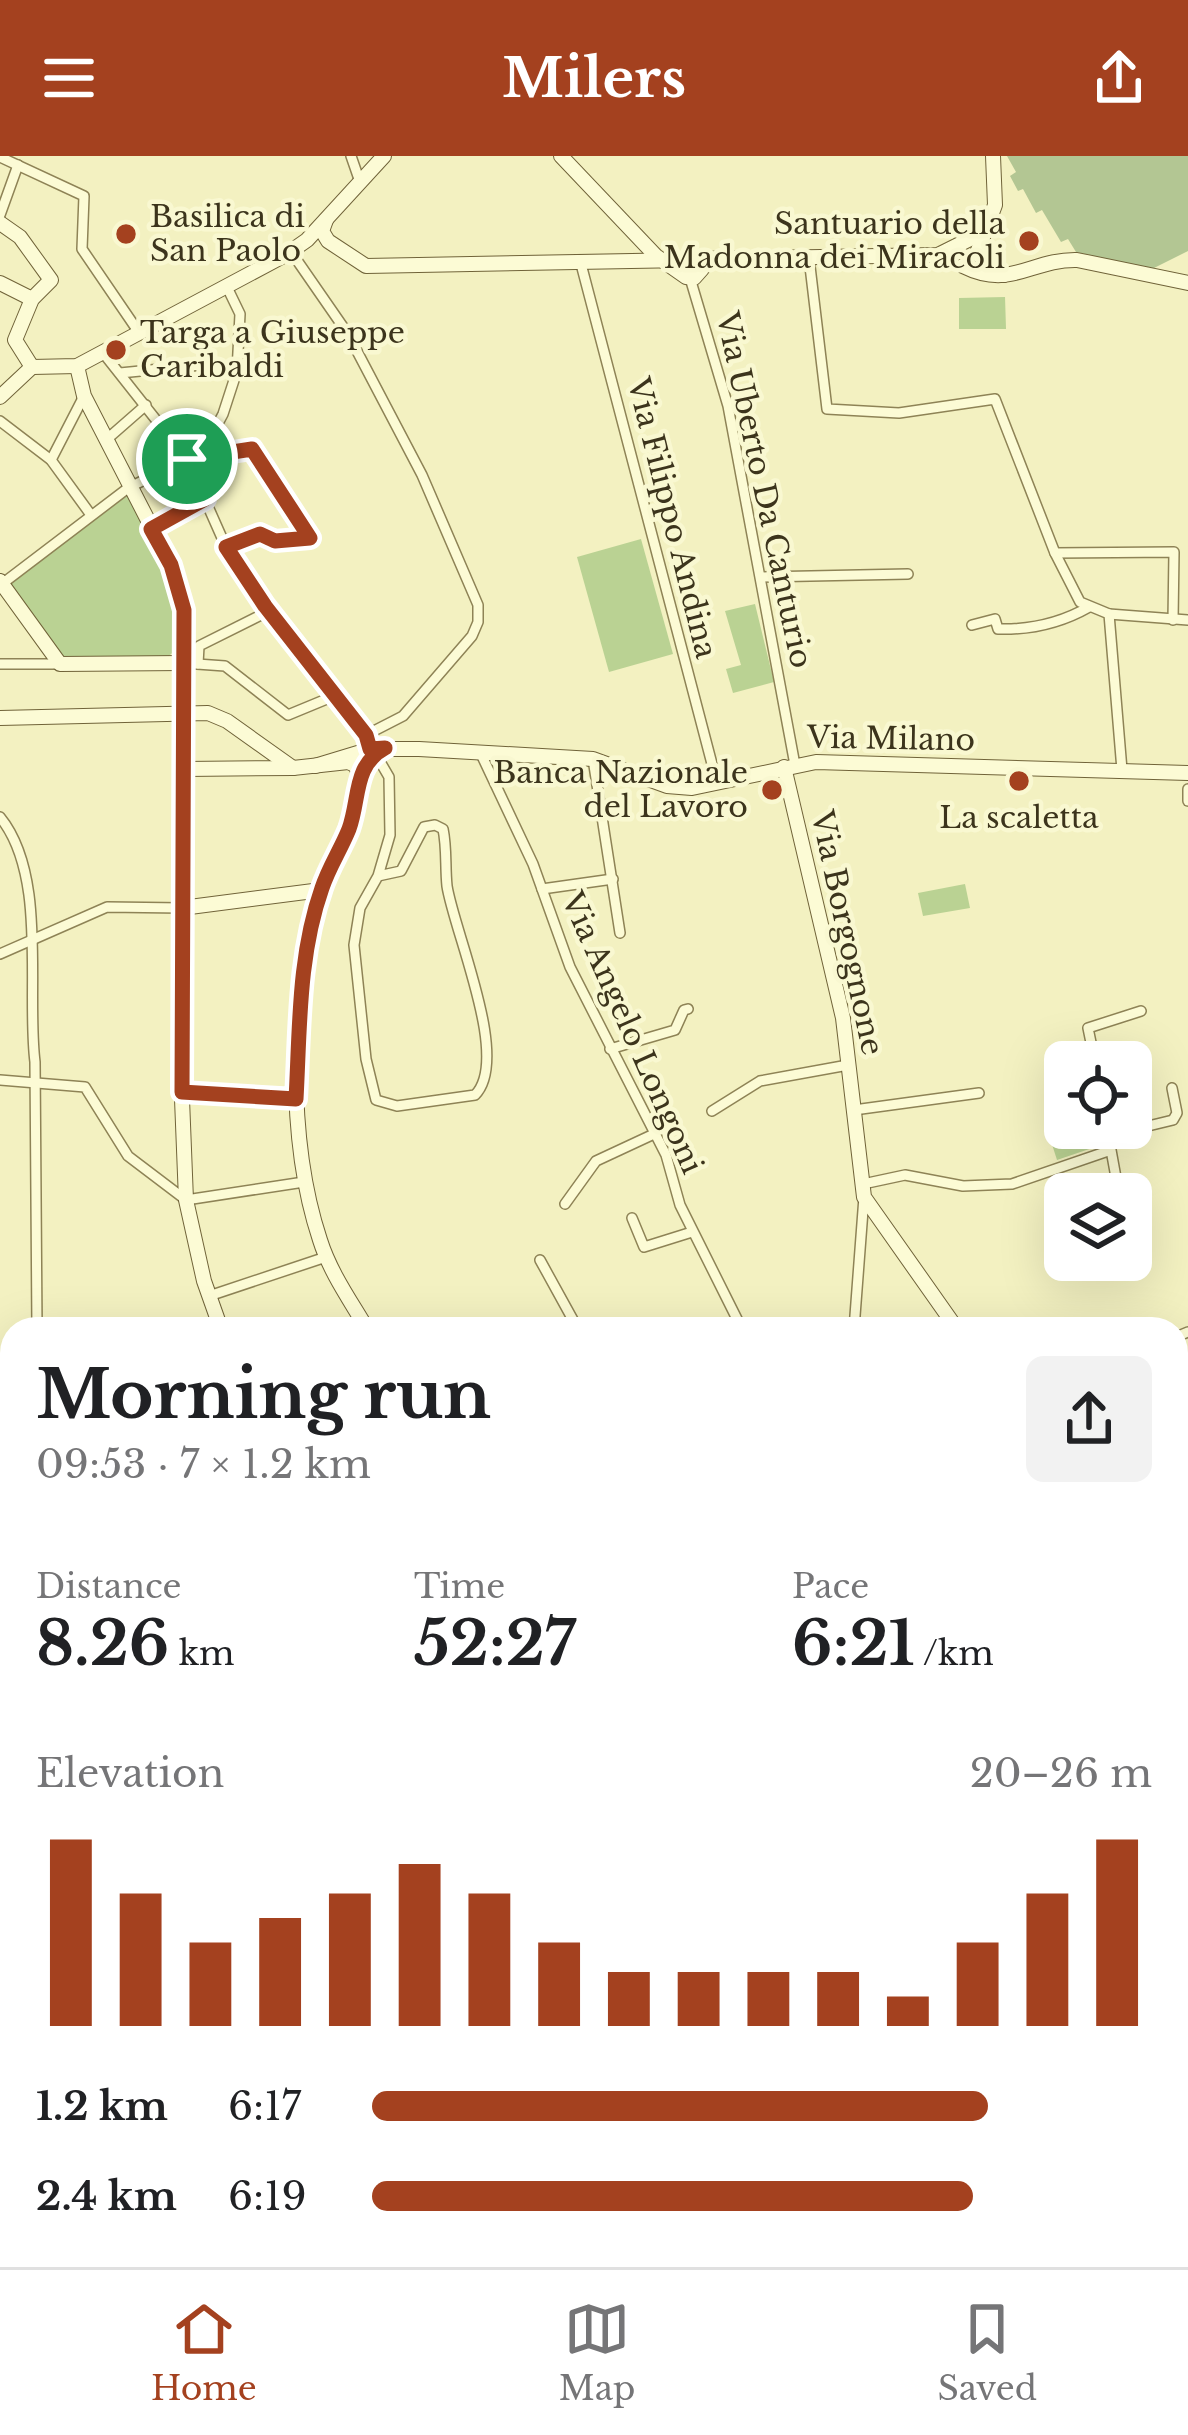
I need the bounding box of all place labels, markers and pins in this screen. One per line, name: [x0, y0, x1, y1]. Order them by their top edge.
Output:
place label: Basilica di San Paolo: [150, 198, 305, 269]
place label: Santuario della Madonna dei Miracoli: [664, 205, 1005, 276]
marker: Basilica di San Paolo: [113, 221, 139, 247]
marker: Santuario della Madonna dei Miracoli: [1016, 228, 1042, 254]
place label: Targa a Giuseppe Garibaldi: [140, 314, 405, 385]
marker: Targa a Giuseppe Garibaldi: [103, 337, 129, 363]
pin: [136, 408, 238, 510]
place label: Banca Nazionale del Lavoro: [493, 754, 748, 825]
marker: La scaletta: [1006, 768, 1032, 794]
marker: Banca Nazionale del Lavoro: [759, 777, 785, 803]
place label: La scaletta: [939, 799, 1099, 836]

